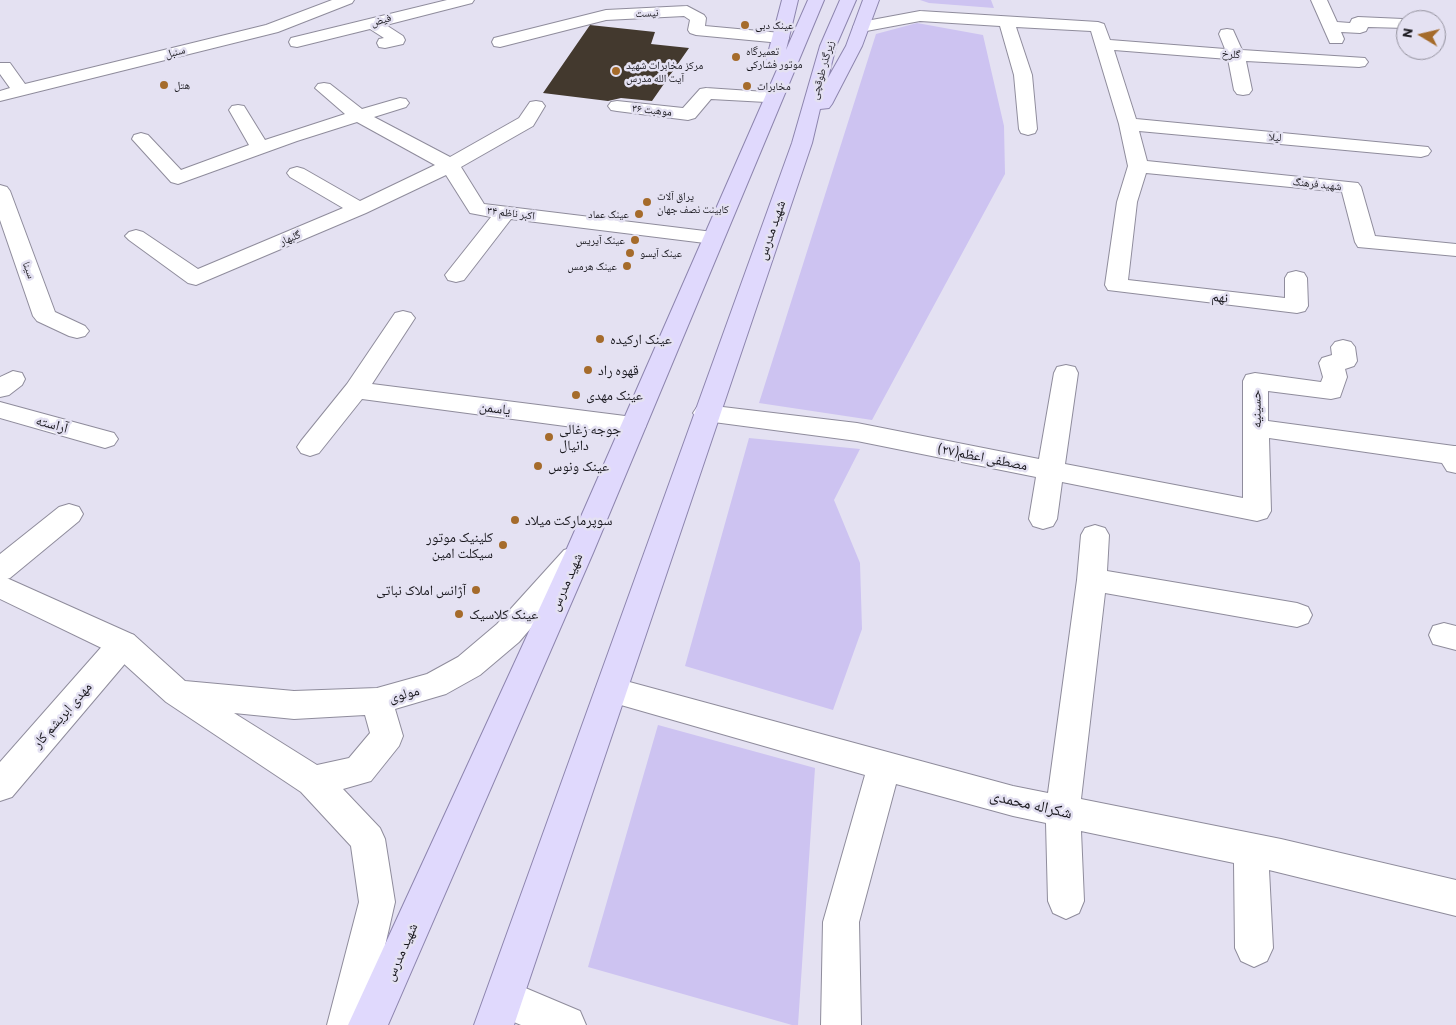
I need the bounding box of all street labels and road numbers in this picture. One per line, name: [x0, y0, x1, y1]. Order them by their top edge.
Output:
street label: نیست: [635, 6, 659, 20]
street label: فیض: [369, 11, 393, 29]
street label: زیرگذر طوقچی: [807, 39, 837, 101]
street label: سنبل: [164, 43, 186, 61]
street label: گلرخ: [1221, 47, 1241, 61]
street label: ۳۶ موهبت: [631, 101, 673, 119]
street label: لیلا: [1268, 130, 1282, 144]
street label: شهید فرهنگ: [1292, 175, 1342, 193]
street label: شهید مدرس: [753, 198, 789, 262]
street label: ۳۴ اکبر ناظم: [486, 204, 536, 222]
street label: گلبهار: [277, 228, 303, 248]
street label: سینا: [20, 260, 38, 280]
street label: نهم: [1211, 288, 1229, 306]
street label: حسینیه: [1247, 390, 1265, 428]
street label: یاسمن: [478, 398, 512, 418]
street label: آراسته: [34, 412, 70, 436]
street label: مصطفی اعظم(۲۷): [937, 440, 1029, 474]
street label: شهید مدرس: [546, 550, 586, 614]
street label: مهدی ابریشم کار: [29, 679, 95, 751]
street label: مولوی: [387, 682, 421, 706]
street label: شکراله محمدی: [988, 785, 1074, 823]
street label: شهید مدرس: [381, 920, 421, 984]

